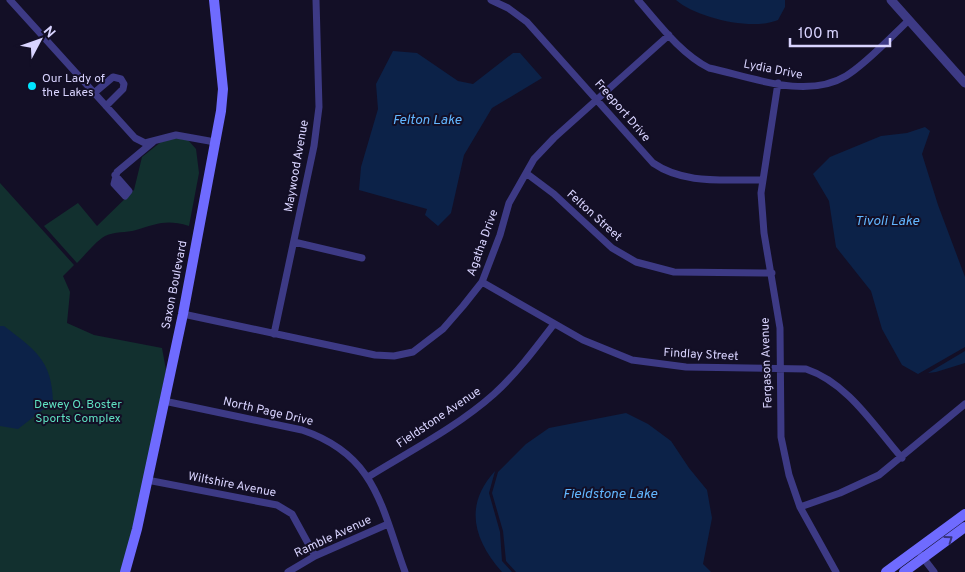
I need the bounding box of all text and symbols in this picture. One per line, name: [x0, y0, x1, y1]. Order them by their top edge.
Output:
north arrow: [15, 15, 65, 65]
scale bar: [790, 15, 890, 47]
text: N: [39, 23, 58, 42]
text: 100 m: [798, 25, 839, 44]
street label: Lydia Drive: [742, 56, 804, 84]
place label: Our Lady of the Lakes: [42, 71, 105, 101]
street label: Freeport Drive: [590, 76, 654, 146]
marker: Our Lady of the Lakes: [26, 80, 38, 92]
water label: Felton Lake: [393, 112, 462, 129]
street label: Maywood Avenue: [281, 119, 313, 213]
street label: Felton Street: [563, 187, 625, 245]
street label: Agatha Drive: [464, 208, 502, 278]
water label: Tivoli Lake: [855, 213, 920, 230]
street label: Saxon Boulevard: [159, 239, 191, 331]
street label: Fergason Avenue: [757, 317, 777, 409]
street label: Findlay Street: [663, 345, 739, 365]
street label: Fieldstone Avenue: [394, 384, 484, 452]
street label: North Page Drive: [221, 394, 315, 430]
park label: Dewey O. Boster Sports Complex: [34, 397, 122, 427]
street label: Wiltshire Avenue: [187, 469, 277, 501]
water label: Fieldstone Lake: [563, 486, 658, 503]
street label: Ramble Avenue: [292, 512, 374, 562]
one-way arrow: [943, 536, 953, 545]

